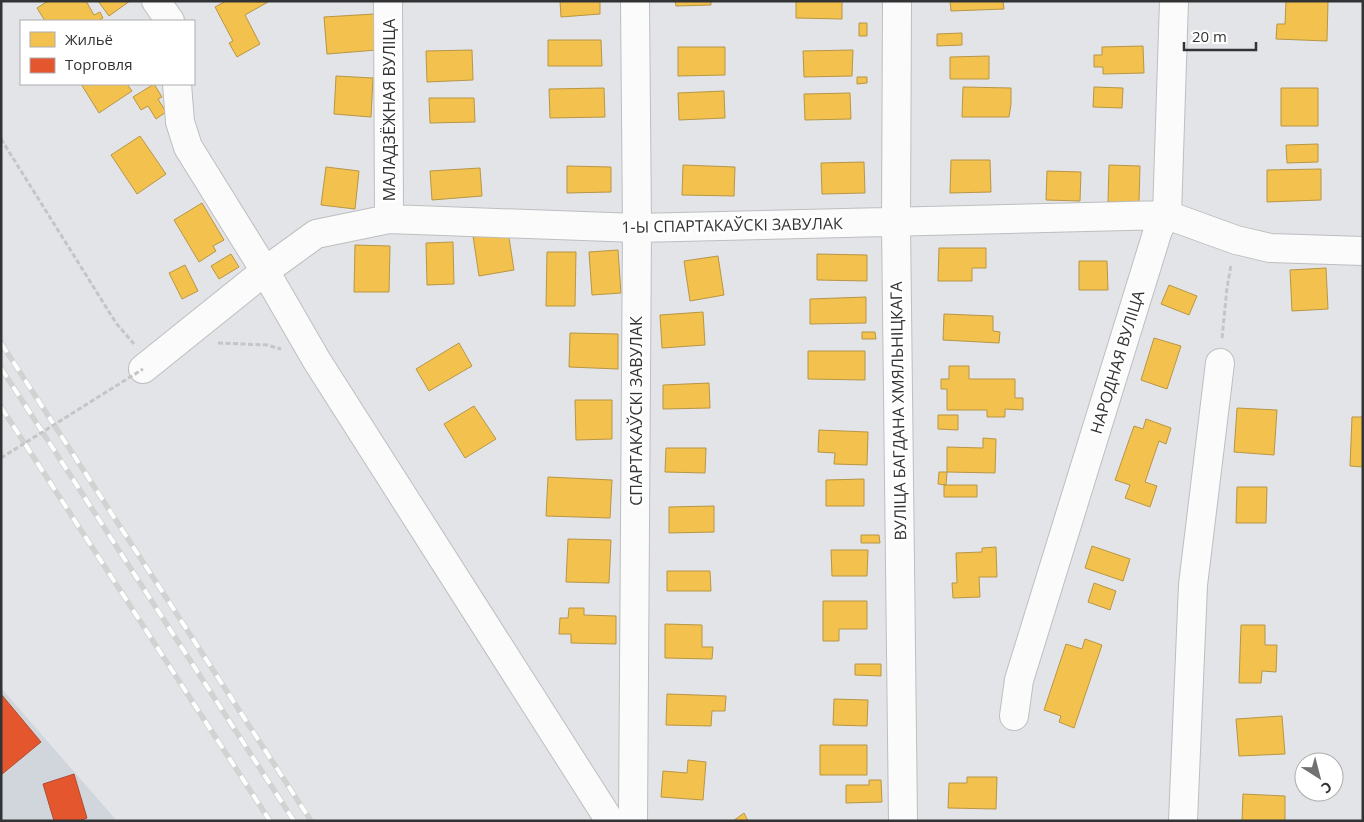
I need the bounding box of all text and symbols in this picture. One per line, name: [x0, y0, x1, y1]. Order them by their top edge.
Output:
street label: МАЛАДЗЁЖНАЯ ВУЛІЦА: [378, 18, 400, 201]
legend: [20, 20, 195, 85]
scale bar: [1184, 20, 1256, 52]
text: 20 m: [1192, 26, 1227, 46]
text: Жильё: [65, 29, 113, 49]
text: Торговля: [65, 54, 132, 74]
street label: 1-Ы СПАРТАКАЎСКІ ЗАВУЛАК: [621, 212, 843, 238]
street label: ВУЛІЦА БАГДАНА ХМЯЛЬНІЦКАГА: [885, 281, 911, 541]
street label: НАРОДНАЯ ВУЛІЦА: [1085, 287, 1150, 436]
street label: СПАРТАКАЎСКІ ЗАВУЛАК: [625, 316, 647, 506]
north arrow: [1294, 752, 1344, 802]
text: С: [1318, 778, 1336, 798]

